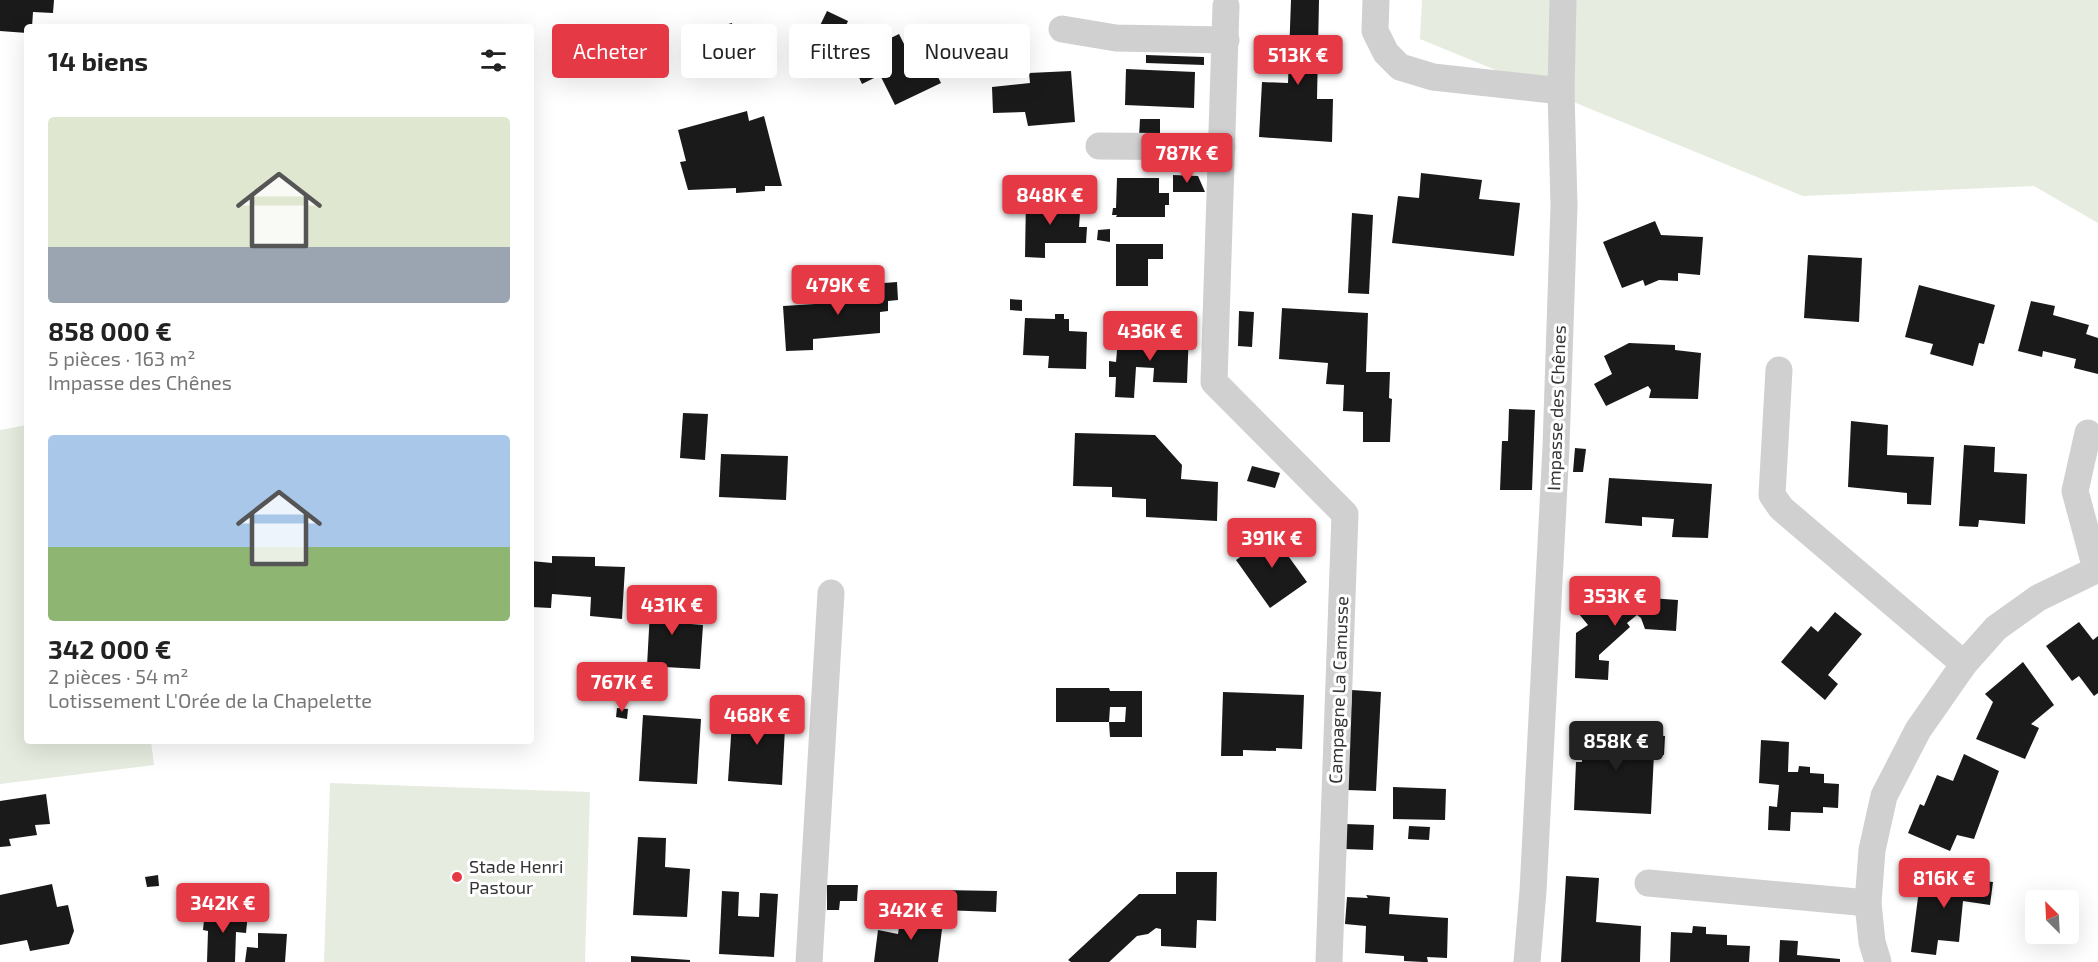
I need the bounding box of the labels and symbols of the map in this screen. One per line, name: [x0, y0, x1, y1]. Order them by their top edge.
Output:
pin: 513K €: [1249, 35, 1347, 86]
pin: 787K €: [1138, 133, 1236, 184]
pin: 848K €: [1001, 175, 1099, 226]
pin: 479K €: [789, 265, 887, 316]
pin: 436K €: [1101, 311, 1199, 362]
street label: Impasse des Chênes: [1542, 325, 1570, 491]
pin: 391K €: [1223, 518, 1321, 569]
pin: 353K €: [1566, 576, 1664, 627]
pin: 431K €: [623, 585, 721, 636]
street label: Campagne La Camusse: [1324, 596, 1352, 784]
pin: 767K €: [573, 662, 671, 713]
pin: 468K €: [708, 695, 806, 746]
pin: 858K €: [1567, 721, 1665, 772]
place label: Stade Henri Pastour: [469, 855, 564, 898]
pin: 816K €: [1895, 858, 1993, 909]
marker: Stade Henri Pastour: [450, 870, 464, 884]
pin: 342K €: [174, 883, 272, 934]
pin: 342K €: [862, 890, 960, 941]
north arrow: [2025, 890, 2079, 944]

